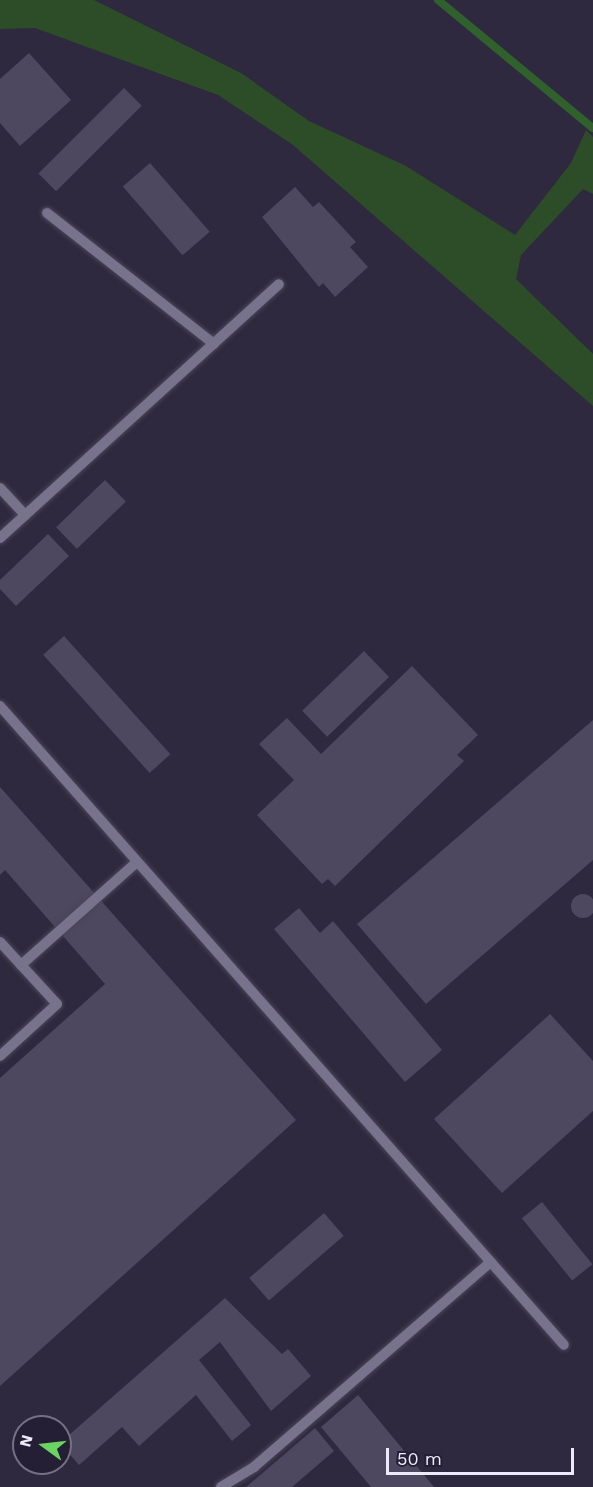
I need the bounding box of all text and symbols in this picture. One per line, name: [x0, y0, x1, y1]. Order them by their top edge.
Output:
north arrow: [12, 1415, 72, 1475]
text: N: [15, 1433, 37, 1449]
scale bar: [389, 1436, 576, 1474]
text: 50 m: [397, 1448, 442, 1469]

